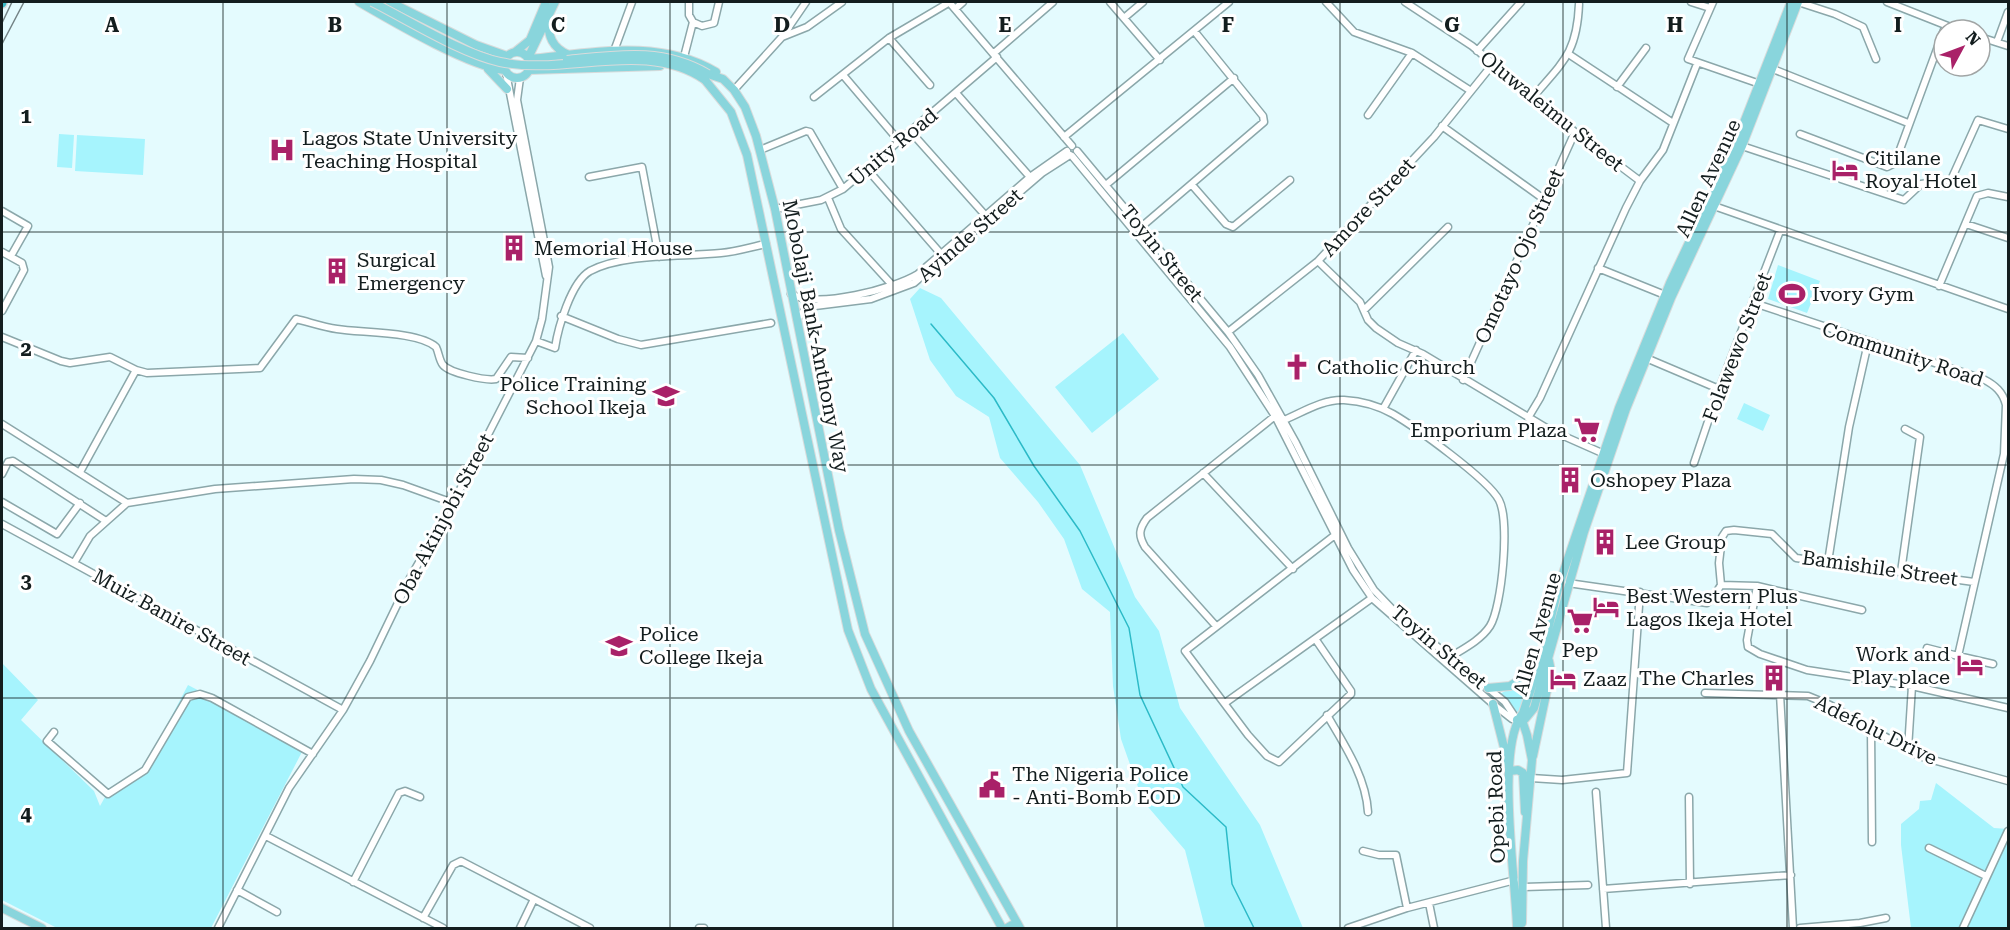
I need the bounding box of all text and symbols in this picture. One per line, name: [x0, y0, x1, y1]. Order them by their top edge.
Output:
text: A: [105, 13, 120, 37]
text: B: [328, 13, 342, 37]
text: C: [551, 13, 565, 37]
text: D: [774, 13, 790, 37]
text: E: [999, 13, 1012, 37]
text: F: [1222, 13, 1234, 37]
text: G: [1444, 13, 1460, 37]
text: H: [1667, 13, 1683, 37]
text: I: [1894, 13, 1902, 37]
north arrow: [1932, 18, 1992, 78]
text: N: [1962, 28, 1984, 49]
street label: Oluwaleimu Street: [1475, 46, 1629, 177]
street label: Unity Road: [844, 103, 942, 191]
text: 1: [20, 104, 32, 128]
street label: Allen Avenue: [1670, 115, 1746, 241]
place label: Lagos State University Teaching Hospital: [302, 126, 518, 173]
hospital icon: Lagos State University Teaching Hospital: [267, 135, 297, 165]
place label: Citilane Royal Hotel: [1865, 146, 1977, 193]
street label: Amore Street: [1316, 152, 1420, 261]
hotel icon: Citilane Royal Hotel: [1830, 155, 1860, 185]
street label: Omotayo Ojo Street: [1470, 164, 1569, 347]
street label: Ayinde Street: [913, 183, 1028, 287]
street label: Mobolaji Bank-Anthony Way: [778, 197, 854, 475]
street label: Toyin Street: [1116, 200, 1209, 307]
building icon: Memorial House: [499, 233, 529, 263]
place label: Memorial House: [534, 236, 693, 260]
place label: Surgical Emergency: [357, 248, 465, 295]
building icon: Surgical Emergency: [322, 256, 352, 286]
street label: Folawewo Street: [1698, 269, 1777, 425]
sports icon: Ivory Gym: [1777, 279, 1807, 309]
place label: Ivory Gym: [1812, 282, 1914, 306]
street label: Community Road: [1819, 317, 1987, 391]
text: 2: [20, 337, 32, 361]
church icon: Catholic Church: [1282, 352, 1312, 382]
place label: Catholic Church: [1317, 355, 1475, 379]
place label: Police Training School Ikeja: [500, 372, 647, 419]
school or university icon: Police Training School Ikeja: [651, 381, 681, 411]
supermarket icon: Emporium Plaza: [1572, 415, 1602, 445]
place label: Emporium Plaza: [1410, 418, 1567, 442]
street label: Oba Akinjobi Street: [388, 429, 499, 609]
building icon: Oshopey Plaza: [1555, 465, 1585, 495]
place label: Oshopey Plaza: [1590, 468, 1731, 492]
building icon: Lee Group: [1590, 527, 1620, 557]
place label: Lee Group: [1625, 530, 1726, 554]
street label: Bamishile Street: [1800, 545, 1960, 591]
street label: Muiz Banire Street: [89, 564, 256, 671]
text: 3: [20, 569, 32, 593]
street label: Allen Avenue: [1508, 569, 1566, 698]
place label: Best Western Plus Lagos Ikeja Hotel: [1626, 584, 1798, 631]
hotel icon: Best Western Plus Lagos Ikeja Hotel: [1591, 592, 1621, 622]
street label: Toyin Street: [1386, 600, 1492, 694]
supermarket icon: Pep: [1565, 606, 1595, 636]
place label: Police College Ikeja: [639, 622, 763, 669]
school or university icon: Police College Ikeja: [604, 631, 634, 661]
place label: Pep: [1562, 638, 1598, 662]
place label: Work and Play place: [1852, 642, 1950, 689]
hotel icon: Work and Play place: [1955, 650, 1985, 680]
building icon: The Charles: [1759, 663, 1789, 693]
hotel icon: Zaaz: [1548, 664, 1578, 694]
place label: The Charles: [1639, 666, 1754, 690]
place label: Zaaz: [1583, 667, 1627, 691]
street label: Adefolu Drive: [1811, 690, 1941, 770]
street label: Opebi Road: [1482, 750, 1510, 864]
place label: The Nigeria Police - Anti-Bomb EOD: [1012, 762, 1188, 809]
public building icon: The Nigeria Police - Anti-Bomb EOD: [977, 770, 1007, 800]
text: 4: [20, 802, 32, 826]

